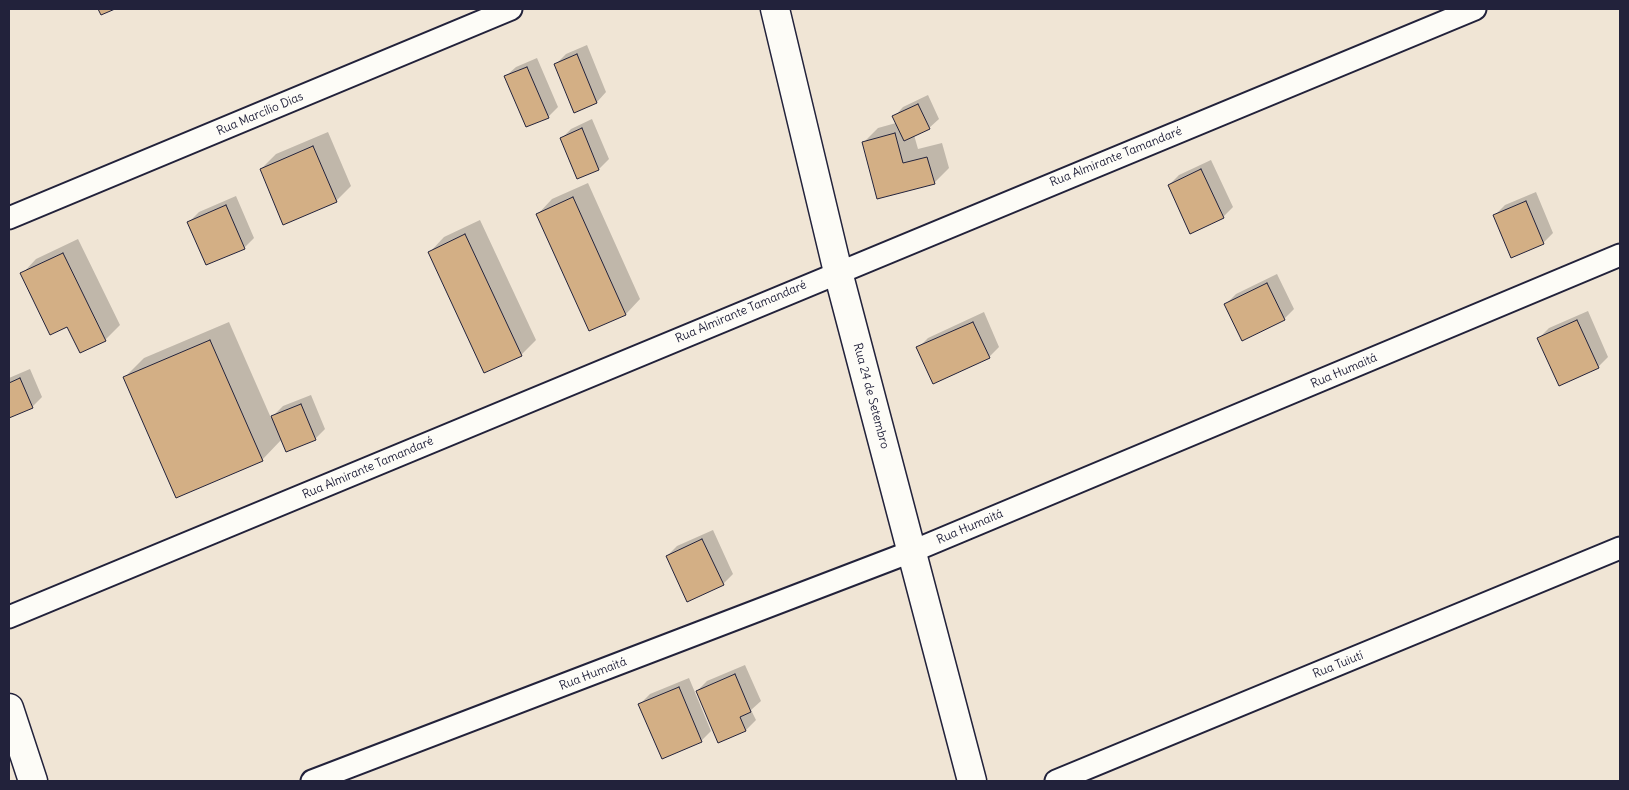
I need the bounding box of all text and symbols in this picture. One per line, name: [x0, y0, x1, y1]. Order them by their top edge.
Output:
street label: Rua Marcílio Dias: [214, 89, 306, 139]
street label: Rua Almirante Tamandaré: [1048, 124, 1184, 190]
street label: Rua Almirante Tamandaré: [673, 278, 809, 346]
street label: Rua 24 de Setembro: [850, 342, 892, 450]
street label: Rua Humaitá: [1309, 351, 1379, 391]
street label: Rua Almirante Tamandaré: [300, 434, 436, 502]
street label: Rua Humaitá: [935, 507, 1005, 547]
street label: Rua Tuiutí: [1311, 648, 1365, 682]
street label: Rua Humaitá: [557, 655, 629, 693]

